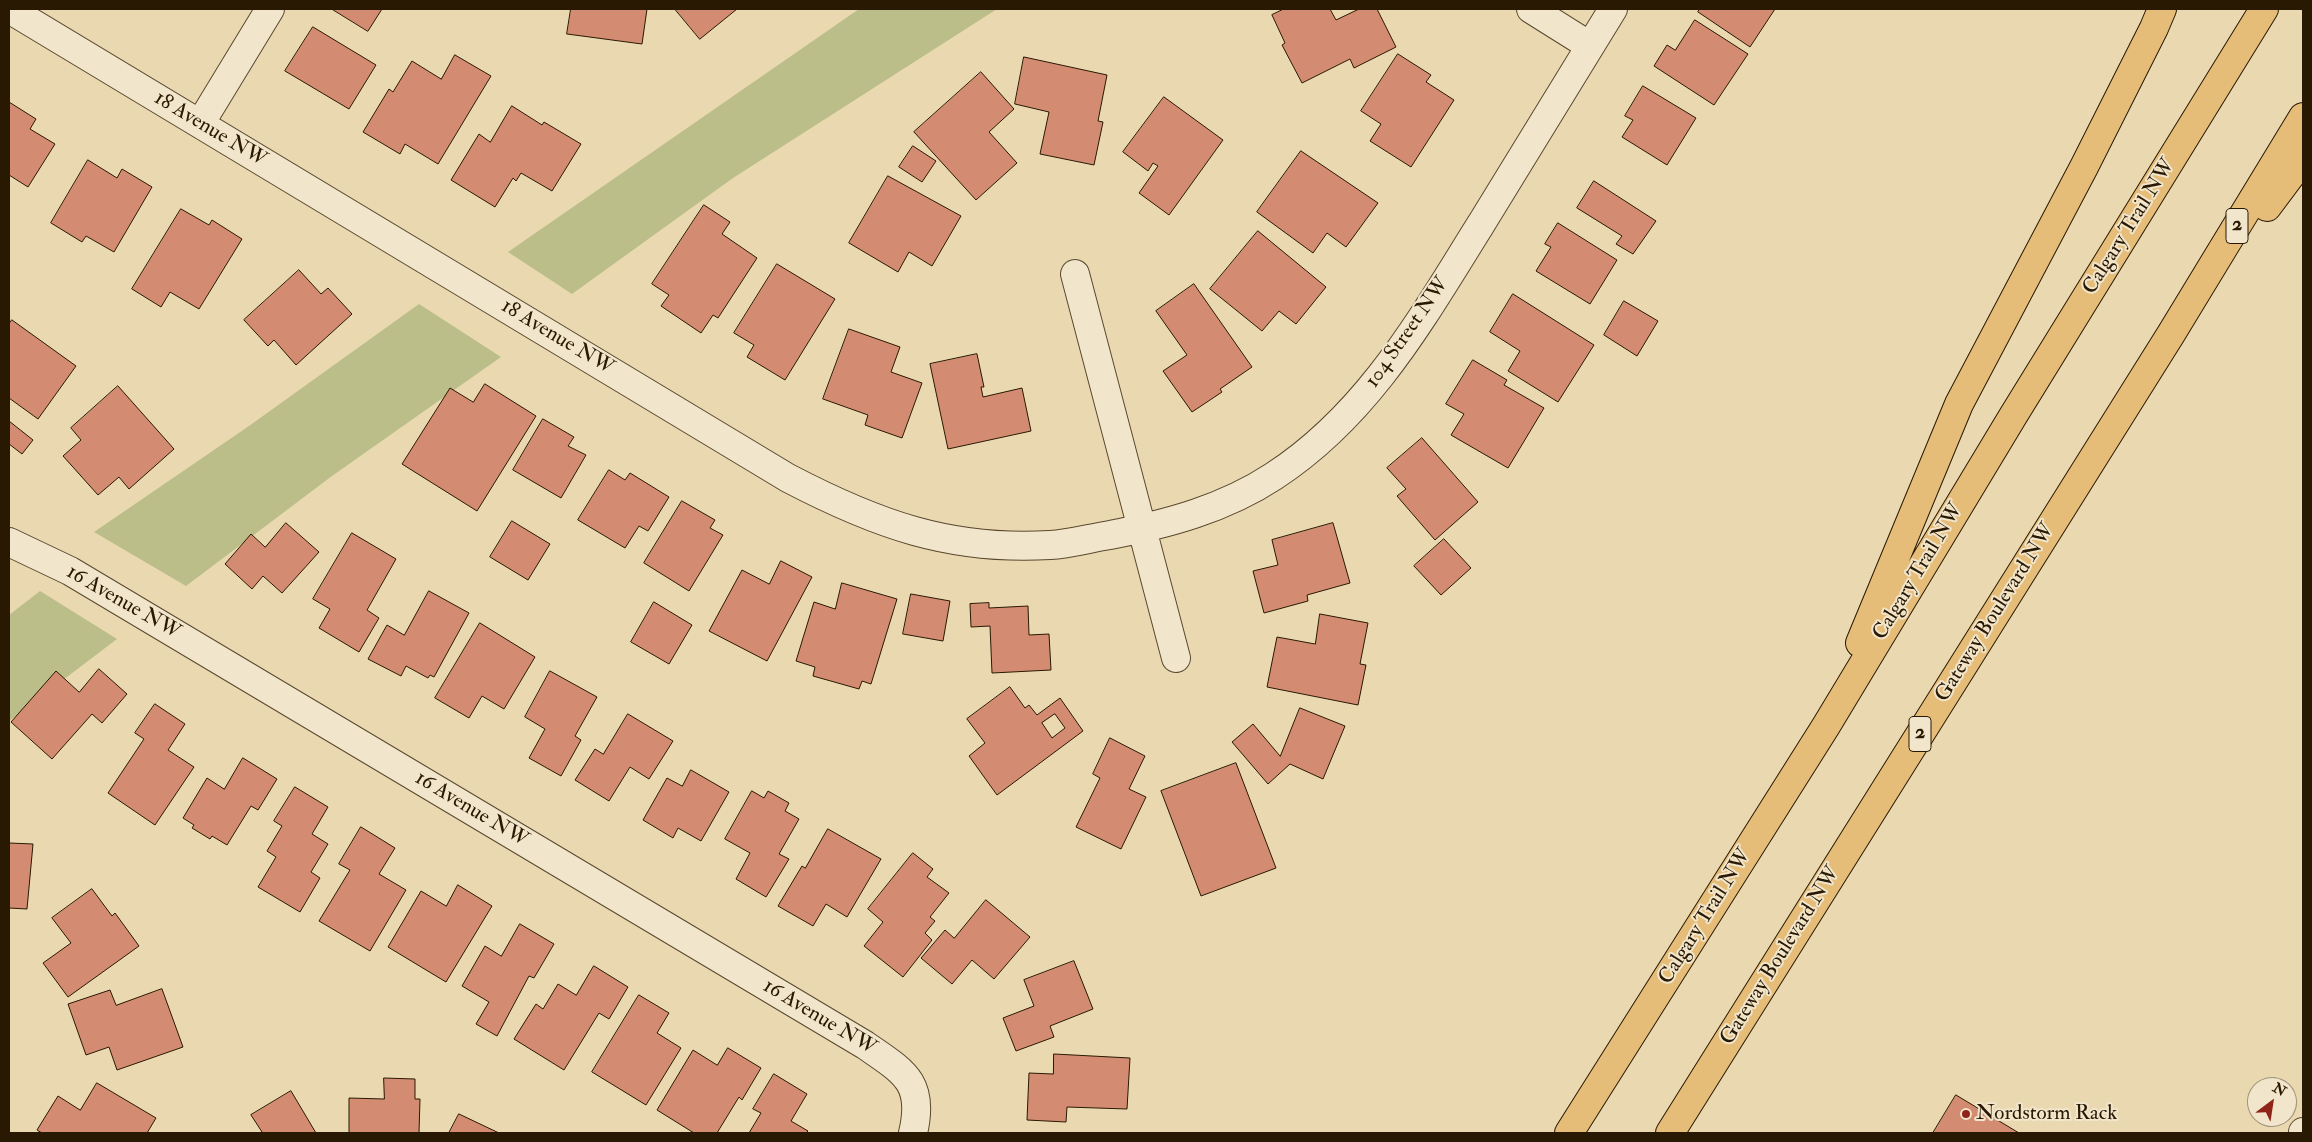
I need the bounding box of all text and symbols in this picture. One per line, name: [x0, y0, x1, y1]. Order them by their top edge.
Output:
street label: 18 Avenue NW: [149, 86, 271, 174]
street label: Calgary Trail NW: [2078, 155, 2182, 299]
road number: 2: [2226, 208, 2248, 244]
street label: 104 Street NW: [1361, 273, 1455, 393]
street label: 18 Avenue NW: [496, 294, 618, 382]
street label: Calgary Trail NW: [1868, 499, 1970, 645]
street label: Gateway Boulevard NW: [1931, 519, 2061, 707]
street label: 16 Avenue NW: [61, 560, 185, 646]
road number: 2: [1909, 716, 1931, 752]
street label: 16 Avenue NW: [410, 766, 532, 854]
street label: Calgary Trail NW: [1654, 845, 1758, 989]
street label: Gateway Boulevard NW: [1716, 862, 1846, 1050]
street label: 16 Avenue NW: [758, 974, 880, 1062]
north arrow: [2247, 1077, 2297, 1127]
text: N: [2270, 1079, 2289, 1100]
place label: Nordstorm Rack: [1976, 1101, 2117, 1127]
marker: Nordstorm Rack: [1960, 1108, 1972, 1120]

